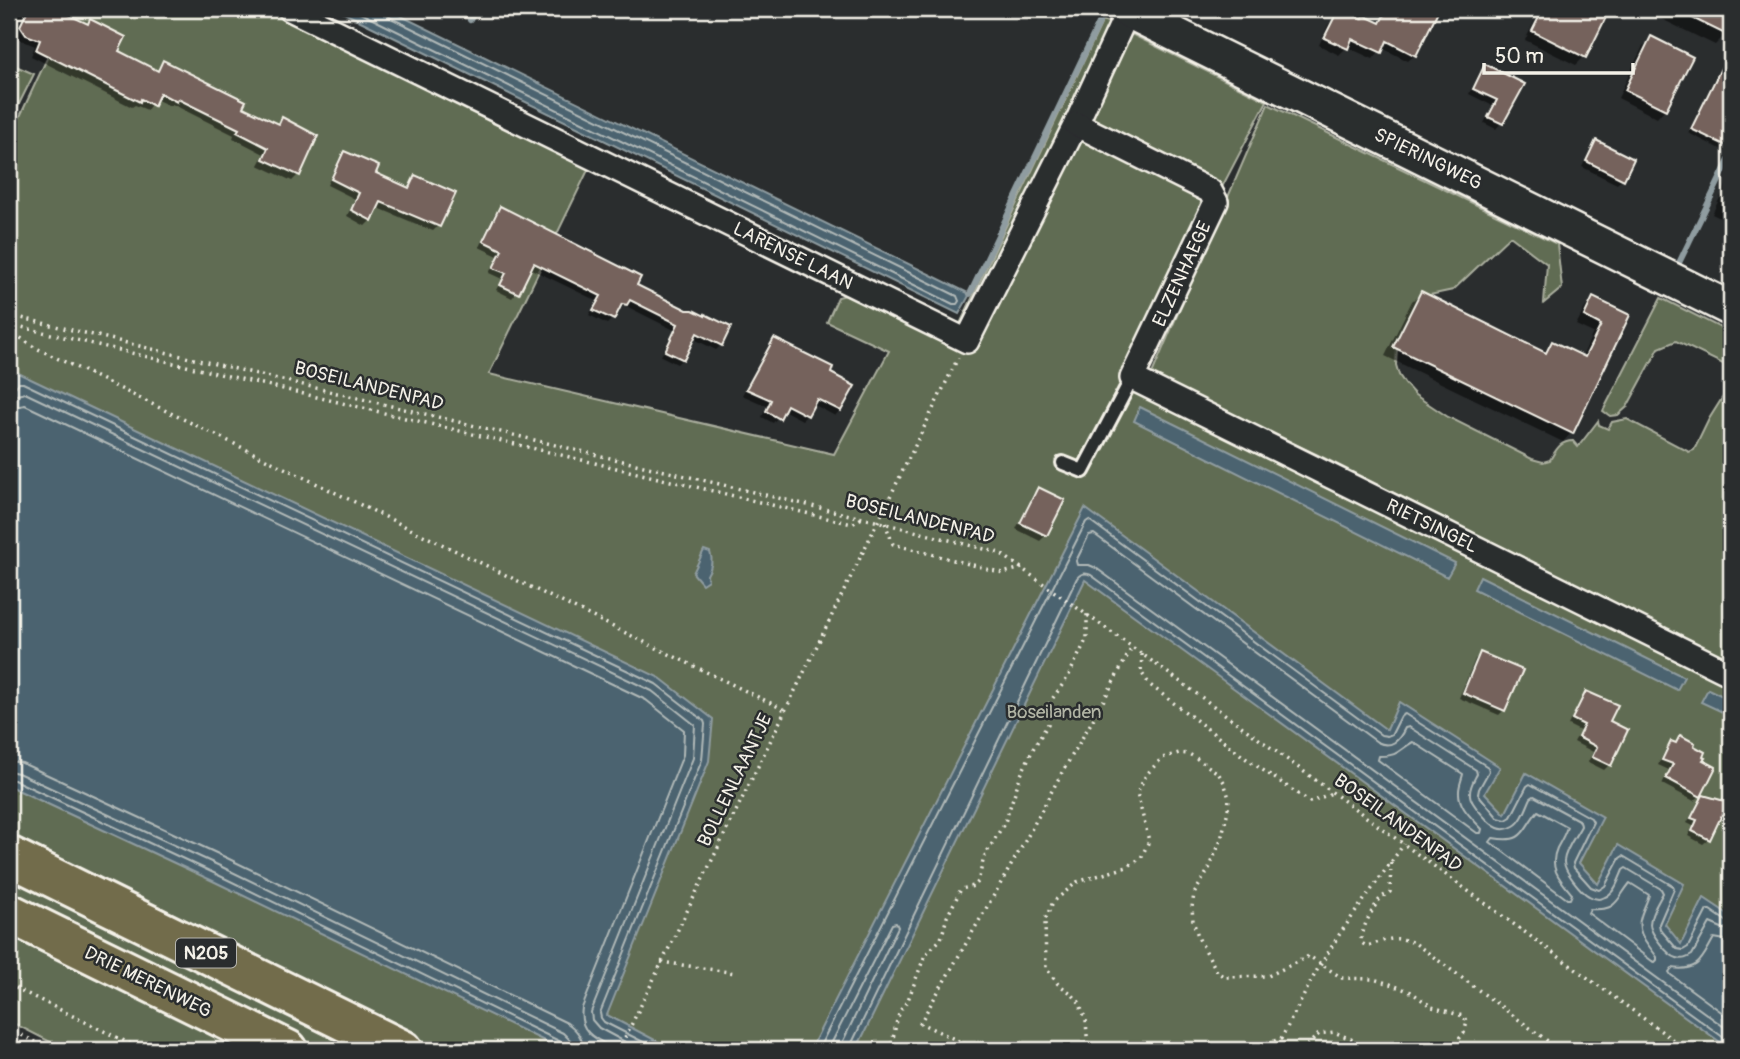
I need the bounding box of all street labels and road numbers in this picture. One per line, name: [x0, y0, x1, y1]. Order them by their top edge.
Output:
street label: SPIERINGWEG: [1370, 123, 1486, 195]
street label: LARENSE LAAN: [729, 217, 857, 295]
street label: ELZENHAEGE: [1147, 217, 1217, 330]
street label: BOSEILANDENPAD: [292, 356, 446, 416]
street label: BOSEILANDENPAD: [843, 489, 997, 549]
street label: RIETSINGEL: [1382, 493, 1482, 559]
street label: BOLLENLAANTJE: [692, 709, 778, 850]
street label: BOSEILANDENPAD: [1329, 768, 1467, 878]
road number: N205: [176, 938, 236, 968]
street label: DRIE MERENWEG: [80, 941, 216, 1023]

